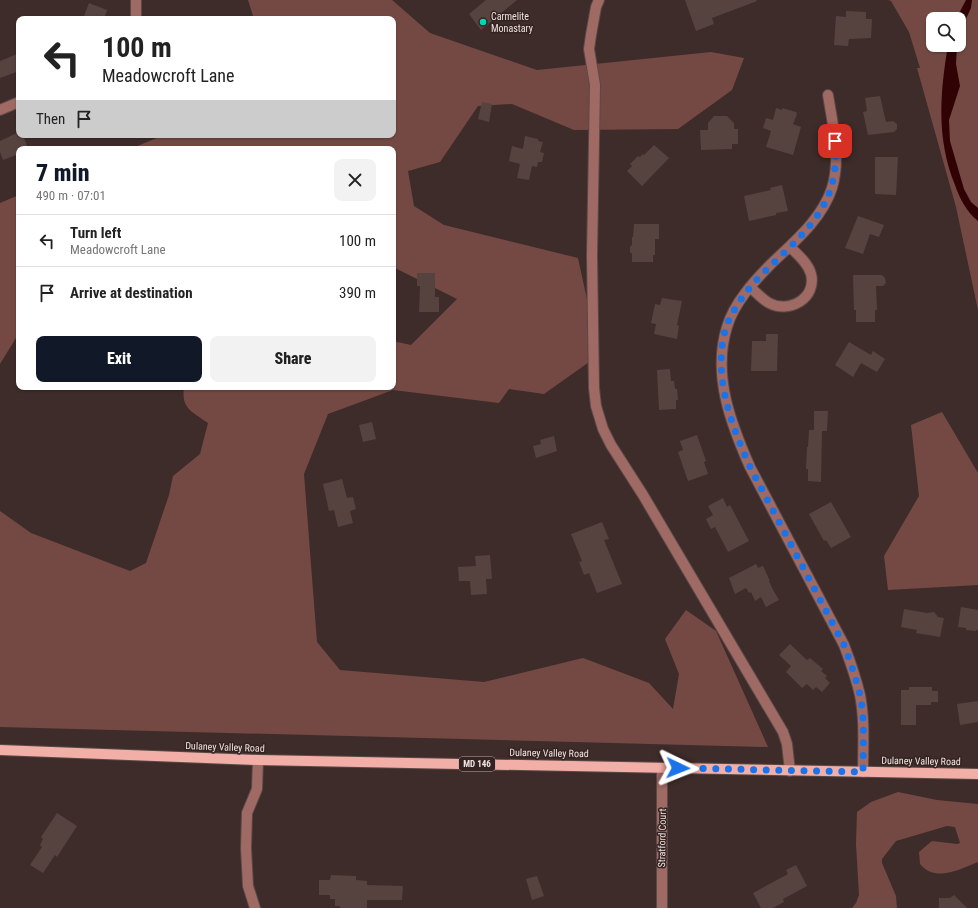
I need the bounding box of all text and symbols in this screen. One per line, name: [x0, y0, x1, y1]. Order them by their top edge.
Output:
place label: Carmelite Monastary: [491, 11, 533, 34]
map controls: [926, 12, 966, 52]
button: search: [926, 12, 966, 52]
marker: Carmelite Monastary: [478, 17, 488, 27]
text: 100 m: [102, 31, 172, 64]
icon: left: [36, 32, 88, 84]
text: Meadowcroft Lane: [102, 65, 234, 86]
icon: arrive: [73, 108, 95, 130]
text: Then: [36, 110, 65, 128]
pin: [818, 124, 852, 158]
icon: arrive: [824, 130, 846, 152]
text: 7 min: [36, 159, 90, 187]
button: close: [334, 159, 376, 201]
text: 490 m · 07:01: [36, 188, 106, 203]
text: Turn left: [70, 224, 121, 242]
icon: left: [36, 230, 58, 252]
text: 100 m: [339, 232, 376, 250]
text: Meadowcroft Lane: [70, 242, 166, 257]
icon: arrive: [36, 282, 58, 304]
text: Arrive at destination: [70, 284, 193, 302]
text: 390 m: [339, 284, 376, 302]
button: Exit: [36, 336, 202, 382]
button: Share: [210, 336, 376, 382]
street label: Dulaney Valley Road: [185, 740, 265, 754]
street label: Dulaney Valley Road: [509, 747, 589, 759]
position arrow: [657, 747, 699, 789]
street label: Dulaney Valley Road: [881, 755, 961, 767]
road number: MD 146: [459, 757, 495, 771]
street label: Stratford Court: [656, 808, 668, 868]

